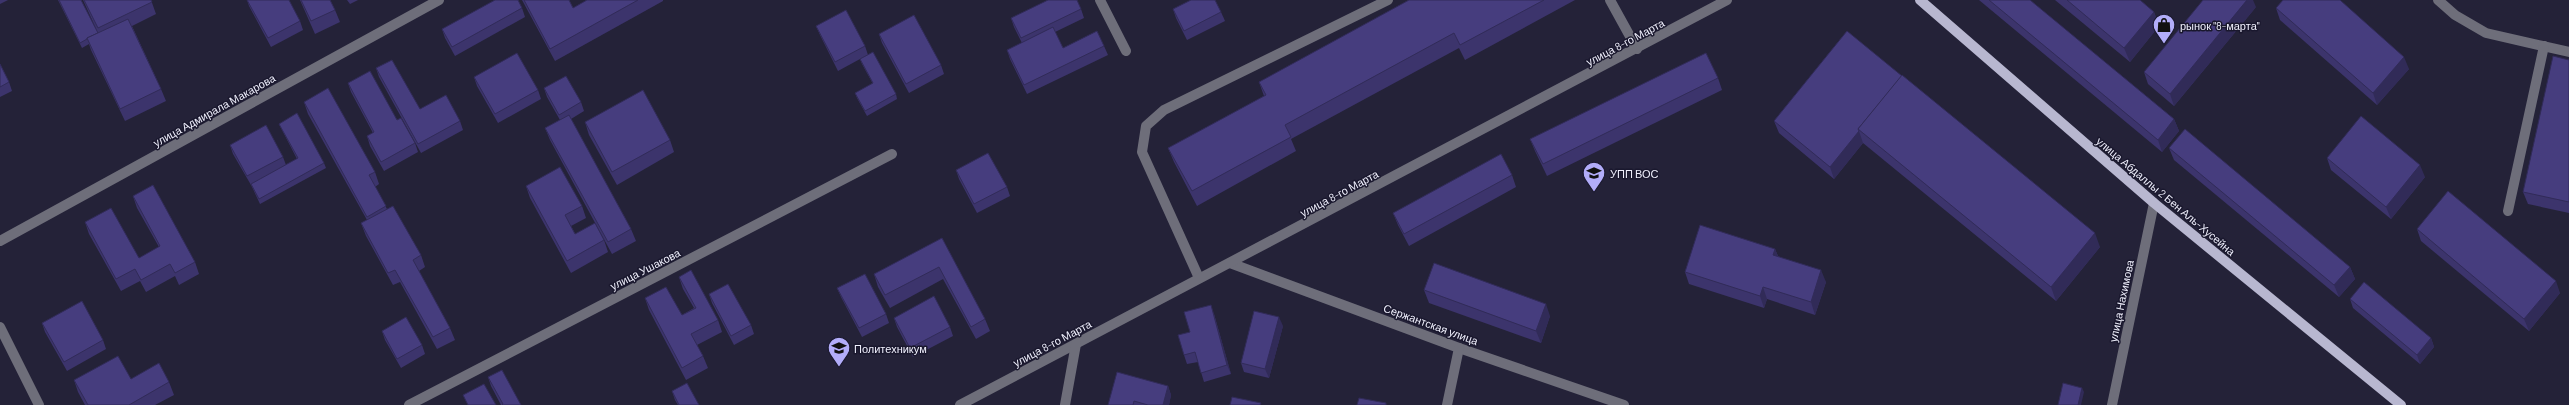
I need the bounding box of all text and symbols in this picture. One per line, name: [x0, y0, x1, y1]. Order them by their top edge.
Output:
shop icon: рынок "8-марта": [2151, 12, 2177, 45]
street label: улица 8-го Марта: [1584, 15, 1667, 68]
place label: рынок "8-марта": [2180, 19, 2260, 32]
street label: улица Адмирала Макарова: [151, 71, 278, 149]
street label: улица Абдаллы 2 Бен Аль-Хусейна: [2094, 134, 2239, 258]
school or university icon: УПП ВОС: [1581, 160, 1607, 193]
street label: улица 8-го Марта: [1298, 166, 1381, 219]
place label: УПП ВОС: [1610, 167, 1659, 180]
street label: улица Ушакова: [608, 245, 683, 292]
street label: улица Нахимова: [2106, 258, 2136, 343]
street label: Сержантская улица: [1382, 301, 1481, 347]
street label: улица 8-го Марта: [1011, 316, 1094, 369]
school or university icon: Политехникум: [826, 335, 852, 368]
place label: Политехникум: [854, 342, 927, 355]

